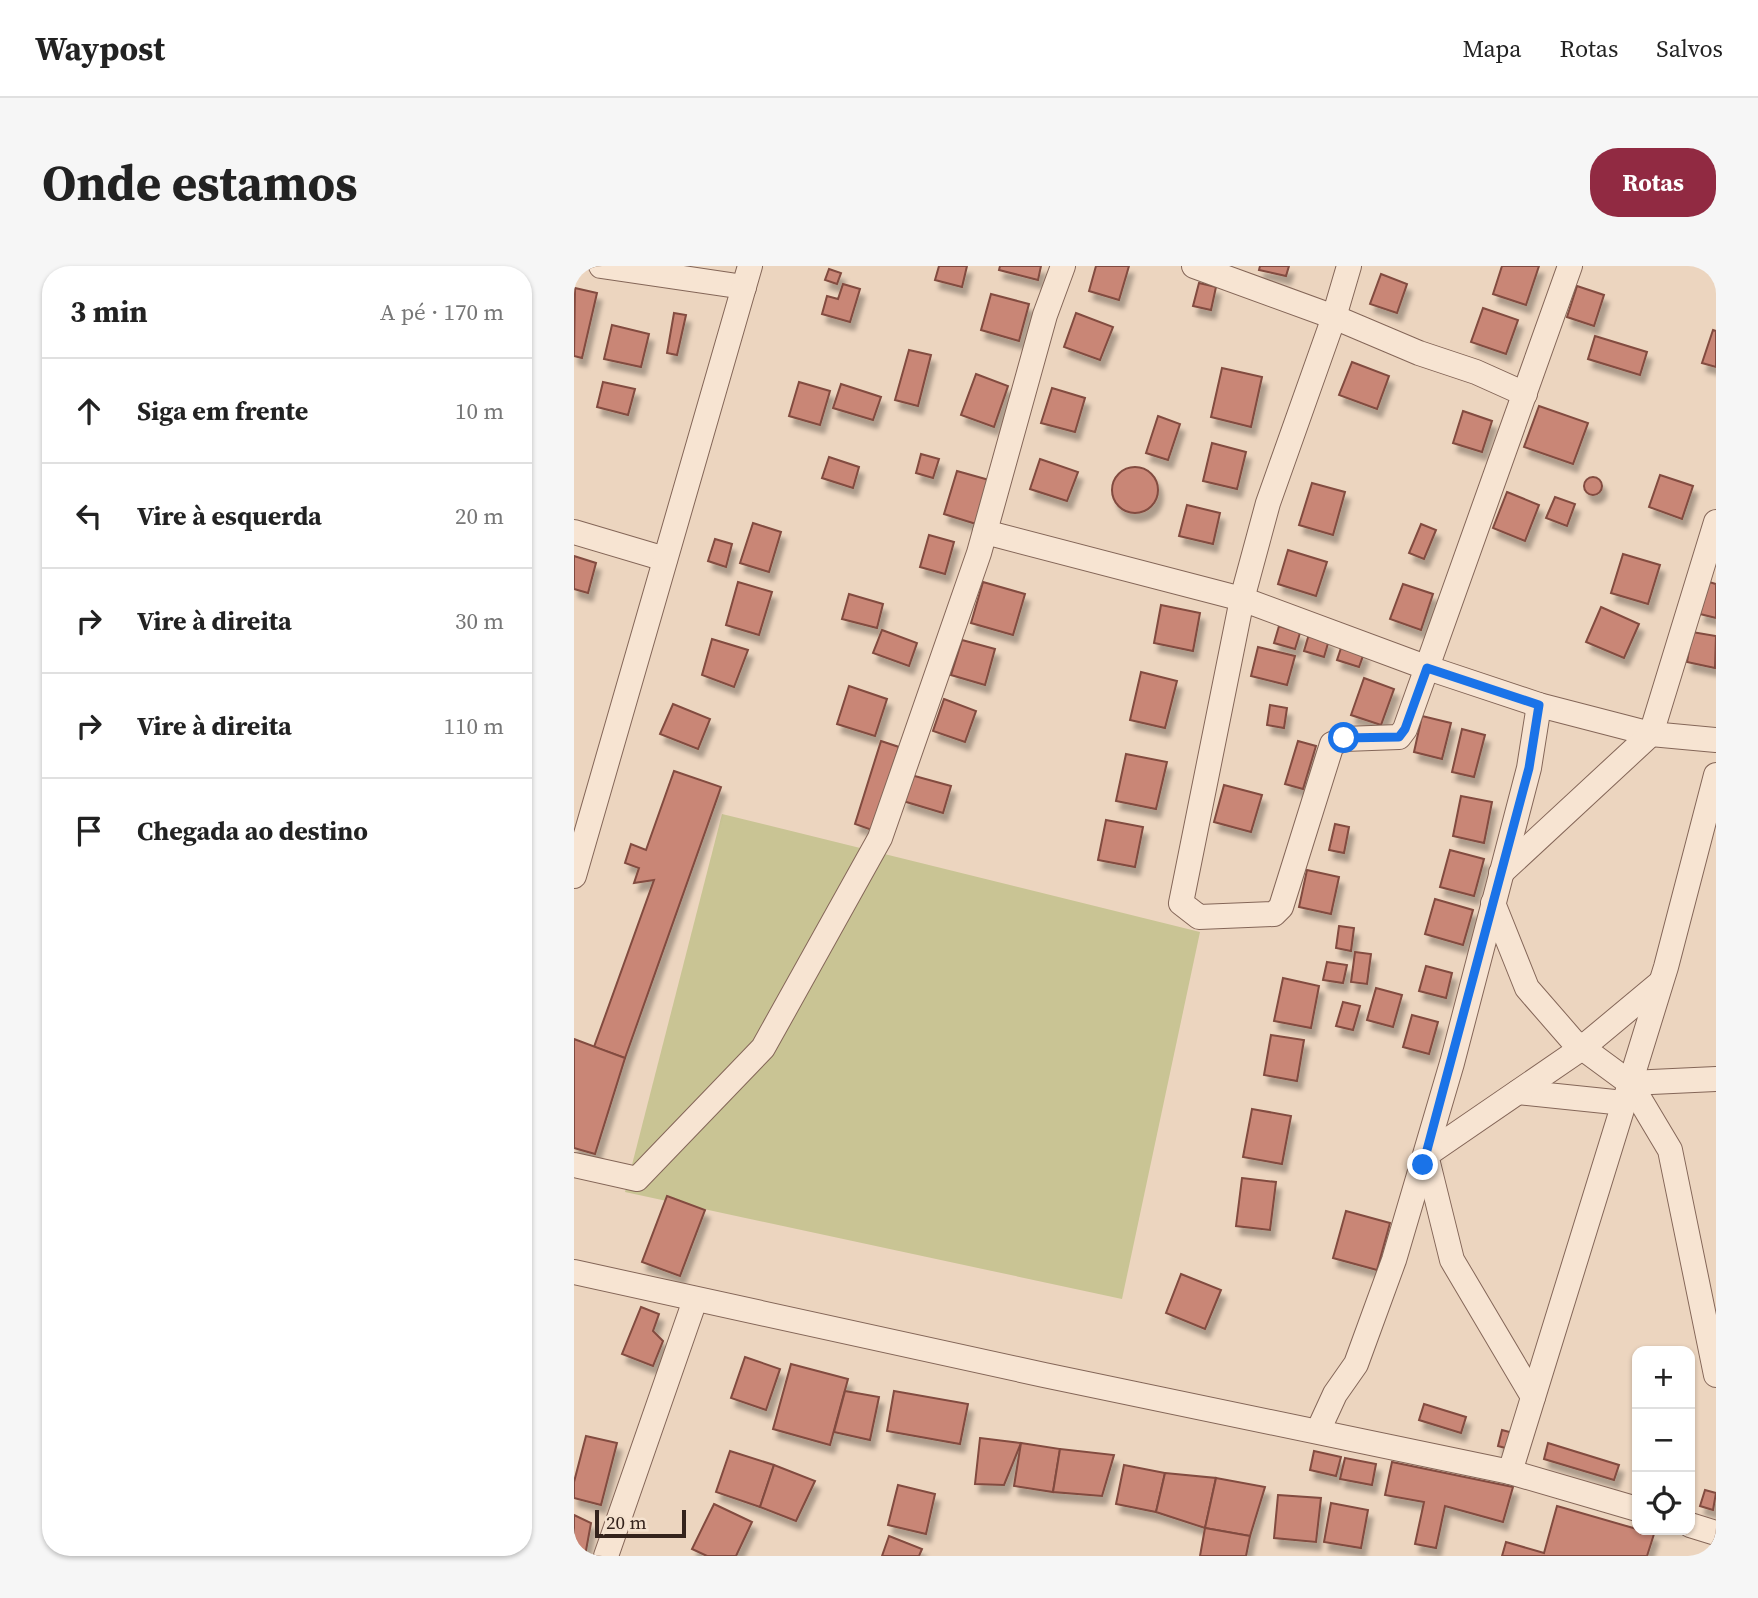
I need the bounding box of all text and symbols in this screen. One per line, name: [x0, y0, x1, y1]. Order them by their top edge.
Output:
text: Waypost: [35, 26, 165, 71]
text: Mapa: [1462, 32, 1522, 65]
text: Rotas: [1560, 32, 1618, 65]
text: Salvos: [1656, 32, 1723, 65]
button: Rotas: [1590, 148, 1716, 217]
text: Onde estamos: [42, 149, 357, 216]
text: 3 min: [70, 291, 148, 332]
text: A pé · 170 m: [380, 296, 504, 328]
icon: ahead: [70, 392, 108, 430]
text: Siga em frente: [137, 393, 308, 429]
text: 10 m: [455, 395, 504, 427]
icon: left: [70, 497, 108, 535]
text: Vire à esquerda: [137, 498, 322, 534]
text: 20 m: [455, 500, 504, 532]
icon: right: [70, 602, 108, 640]
text: Vire à direita: [137, 603, 292, 639]
text: 30 m: [455, 605, 504, 637]
icon: right: [70, 707, 108, 745]
text: Vire à direita: [137, 708, 292, 744]
text: 110 m: [443, 710, 504, 742]
route start: [1328, 722, 1359, 753]
icon: arrive: [70, 812, 108, 850]
text: Chegada ao destino: [137, 813, 368, 849]
route end: [1407, 1149, 1438, 1180]
map controls: [1632, 1346, 1695, 1535]
button: +: [1632, 1346, 1695, 1409]
button: −: [1632, 1409, 1695, 1472]
button: locate: [1632, 1472, 1695, 1535]
scale bar: [595, 1507, 686, 1539]
text: 20 m: [606, 1509, 647, 1535]

